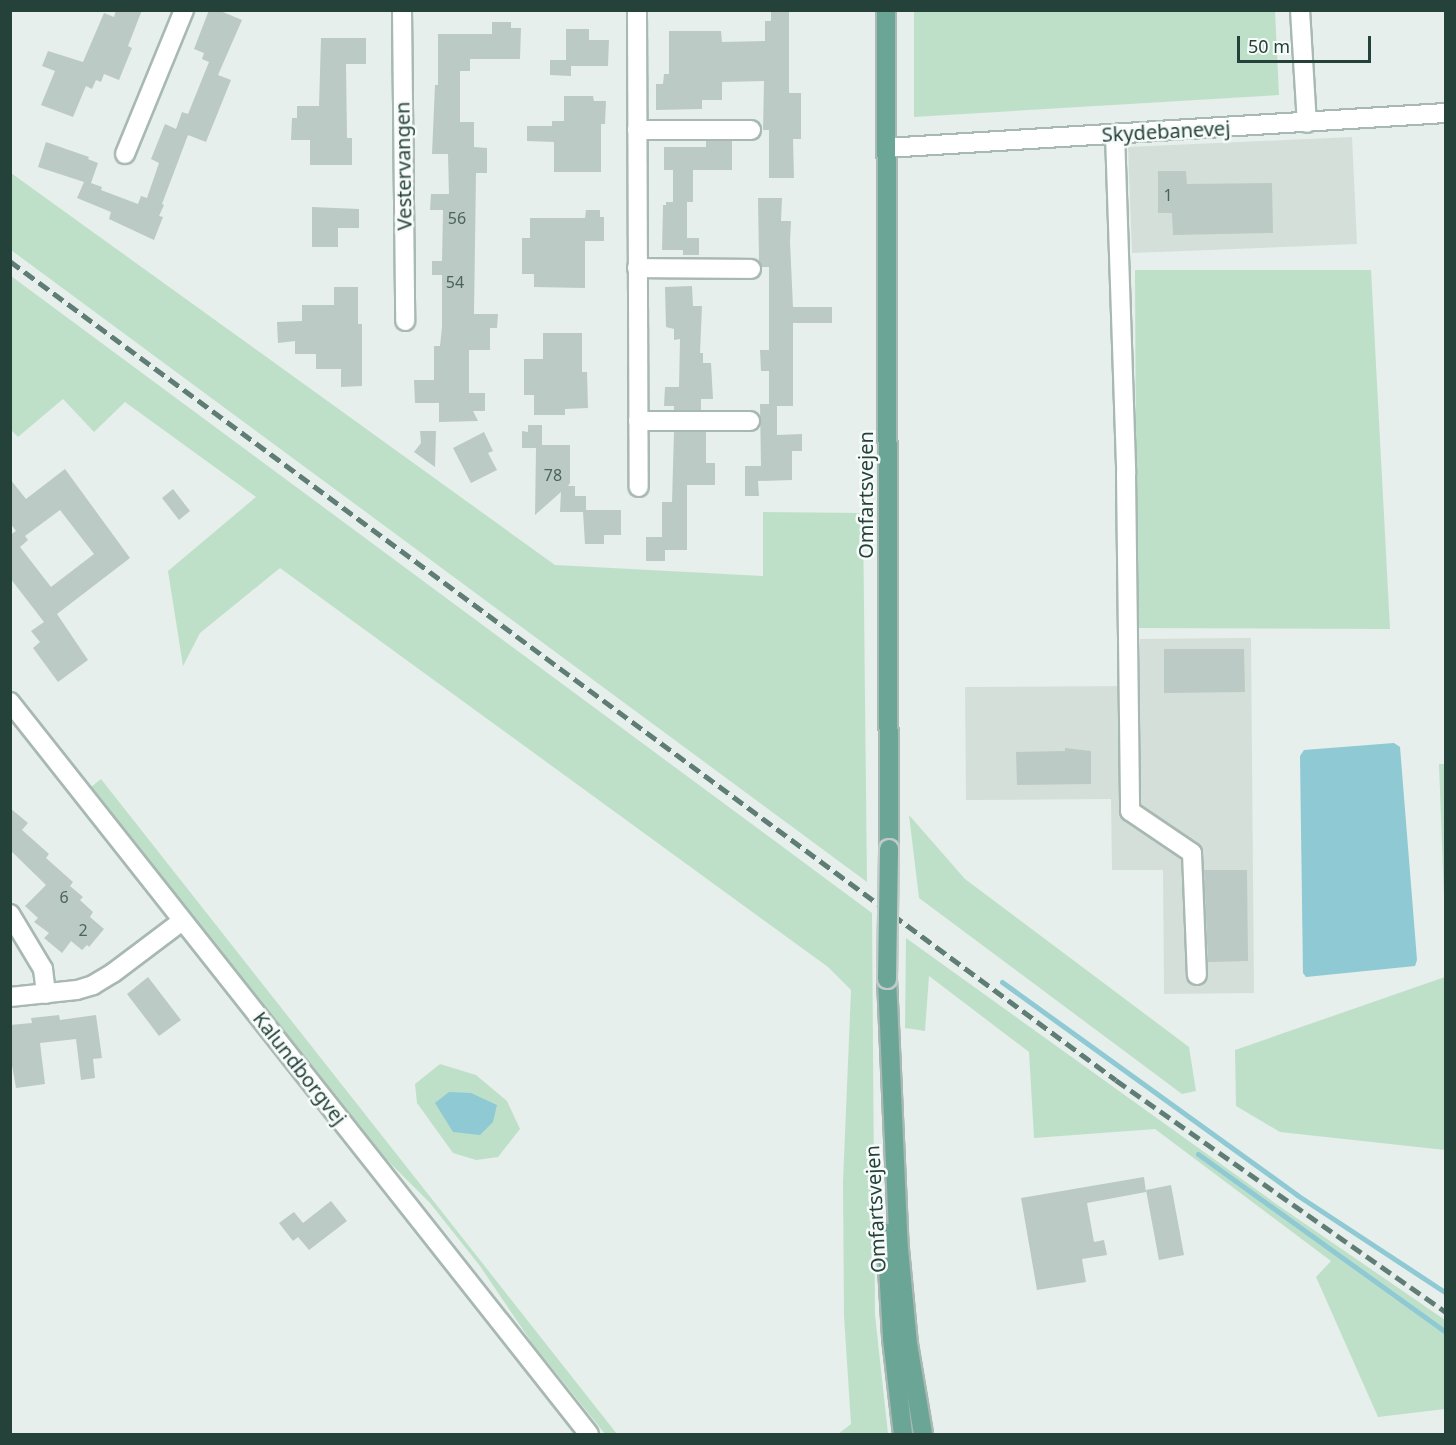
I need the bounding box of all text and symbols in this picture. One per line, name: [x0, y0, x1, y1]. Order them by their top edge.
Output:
scale bar: [1240, 24, 1374, 62]
text: 50 m: [1248, 34, 1290, 58]
street label: Vestervangen: [390, 101, 416, 231]
street label: Skydebanevej: [1101, 116, 1231, 146]
house number: 1: [1163, 185, 1173, 205]
house number: 56: [448, 208, 466, 228]
house number: 54: [446, 272, 464, 292]
street label: Omfartsvejen: [853, 431, 877, 559]
house number: 78: [544, 465, 562, 485]
house number: 6: [59, 887, 69, 907]
house number: 2: [78, 920, 88, 940]
street label: Kalundborgvej: [248, 1007, 352, 1129]
street label: Omfartsvejen: [860, 1145, 890, 1273]

